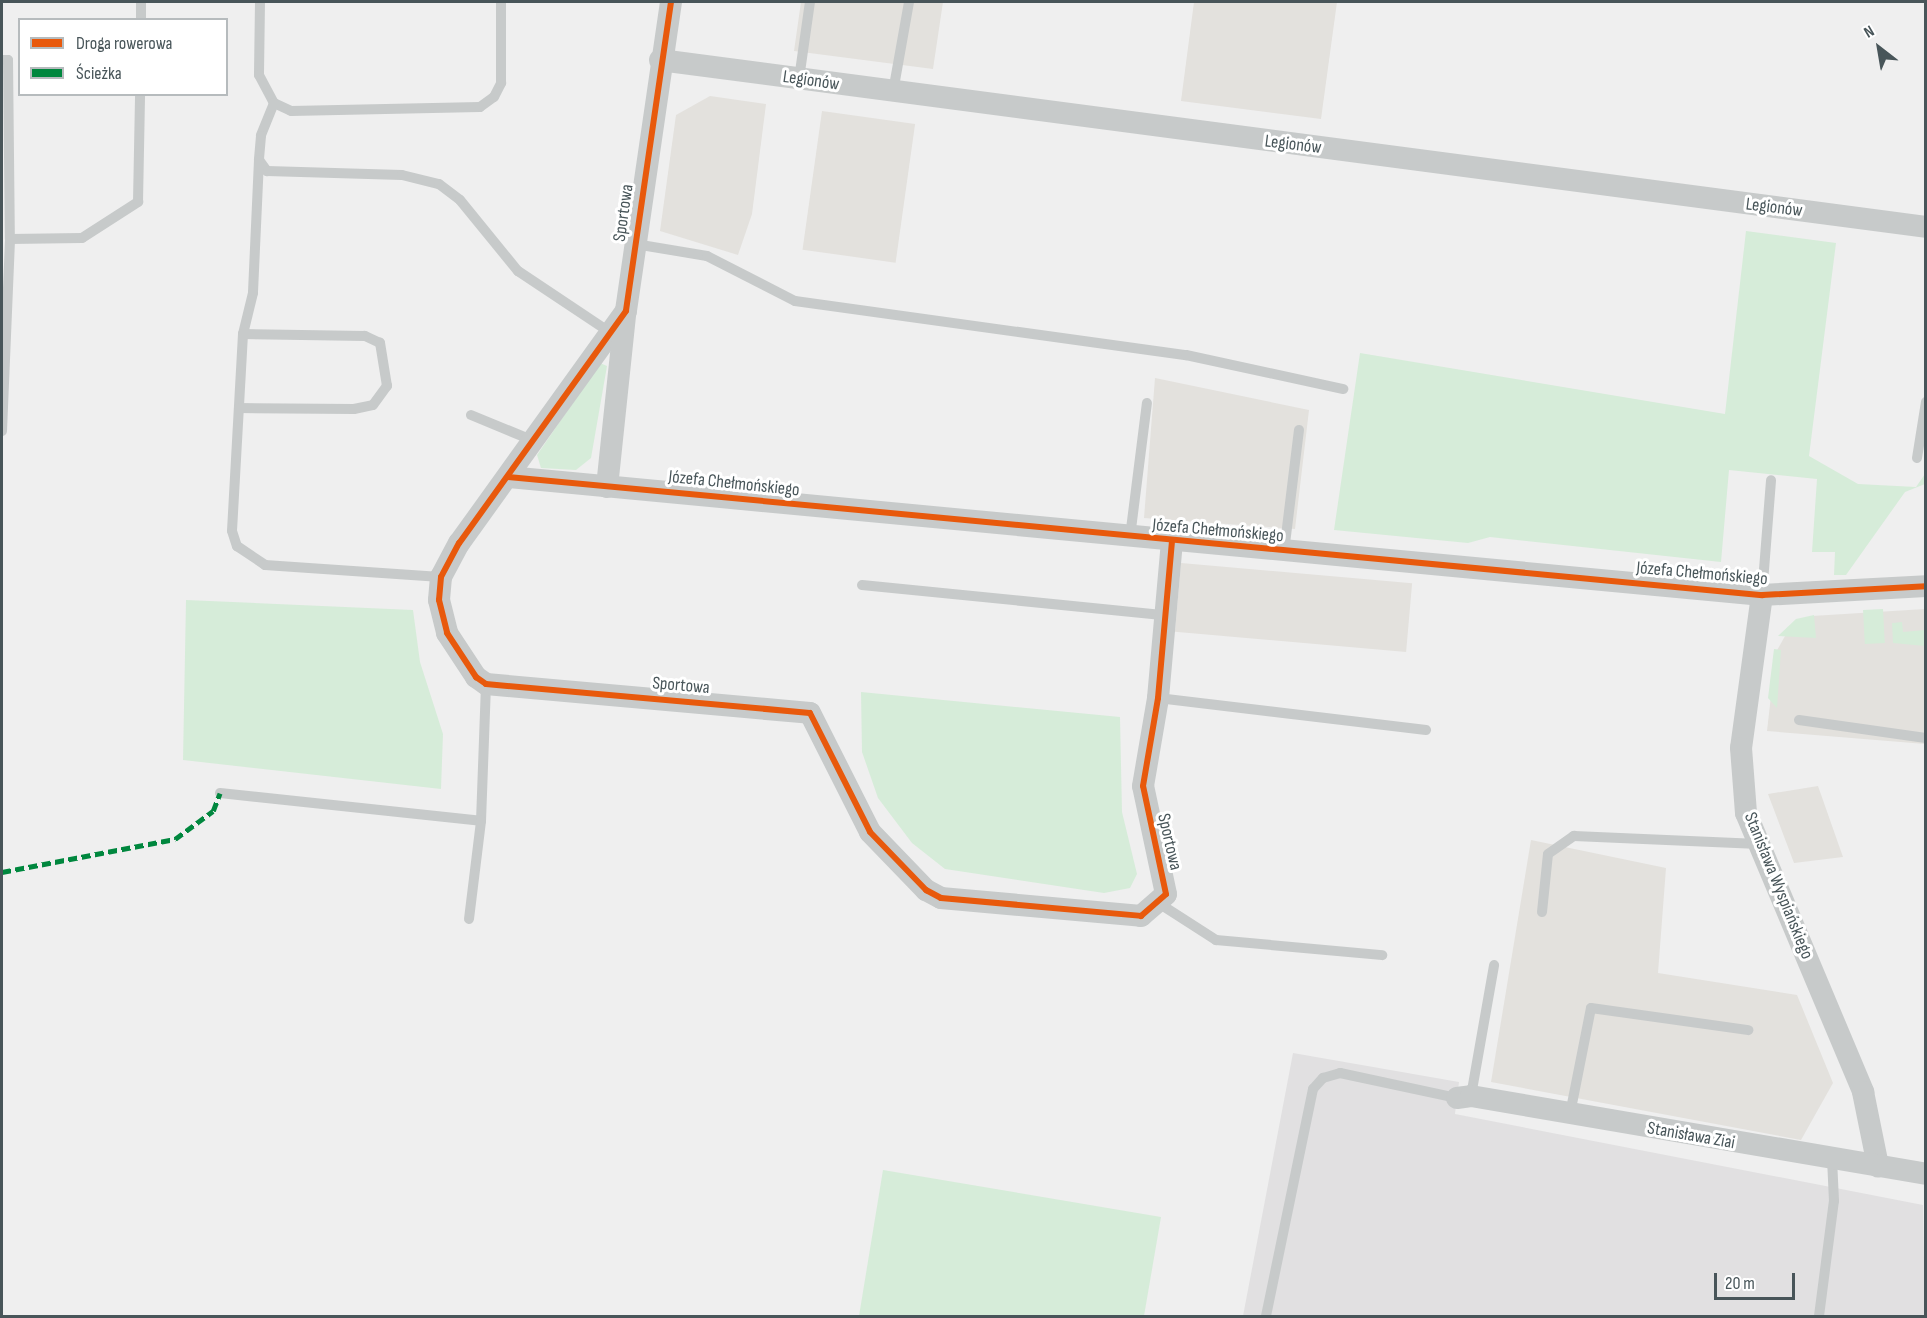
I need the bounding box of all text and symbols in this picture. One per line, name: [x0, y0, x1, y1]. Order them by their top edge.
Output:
legend: [18, 18, 228, 96]
north arrow: [1849, 18, 1909, 78]
text: N: [1861, 22, 1878, 42]
text: Droga rowerowa: [76, 33, 173, 54]
text: Ścieżka: [76, 63, 122, 84]
street label: Legionów: [781, 66, 841, 96]
street label: Legionów: [1263, 131, 1323, 159]
street label: Sportowa: [609, 183, 639, 243]
street label: Legionów: [1744, 194, 1804, 222]
street label: Józefa Chełmońskiego: [667, 466, 801, 502]
street label: Józefa Chełmońskiego: [1152, 515, 1284, 547]
street label: Józefa Chełmońskiego: [1636, 558, 1768, 590]
street label: Sportowa: [651, 673, 711, 699]
street label: Stanisława Wyspiańskiego: [1739, 809, 1817, 963]
street label: Sportowa: [1152, 812, 1186, 872]
street label: Stanisława Ziai: [1646, 1118, 1736, 1154]
scale bar: [1717, 1261, 1798, 1299]
text: 20 m: [1725, 1273, 1755, 1294]

